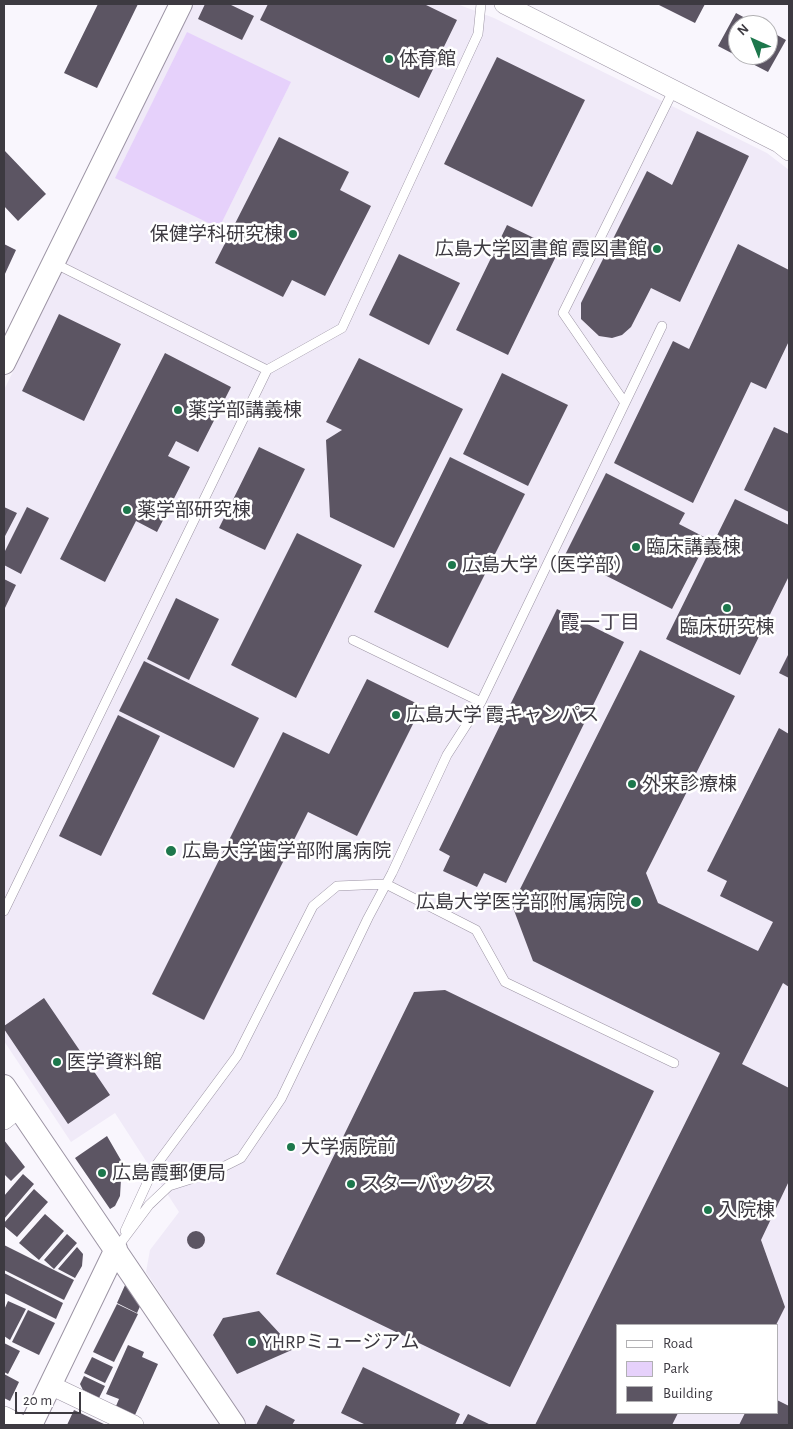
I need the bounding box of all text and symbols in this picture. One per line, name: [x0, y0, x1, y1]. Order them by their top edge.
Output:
north arrow: [728, 15, 778, 65]
text: N: [735, 22, 752, 38]
place label: 体育館: [399, 48, 456, 70]
marker: 体育館: [383, 53, 395, 65]
place label: 保健学科研究棟: [150, 223, 283, 245]
marker: 保健学科研究棟: [287, 228, 299, 240]
place label: 広島大学図書館 霞図書館: [435, 238, 647, 260]
marker: 広島大学図書館 霞図書館: [651, 243, 663, 255]
place label: 薬学部講義棟: [188, 399, 302, 421]
marker: 薬学部講義棟: [172, 404, 184, 416]
place label: 薬学部研究棟: [137, 499, 251, 521]
marker: 薬学部研究棟: [121, 504, 133, 516]
place label: 臨床講義棟: [646, 536, 741, 558]
marker: 臨床講義棟: [630, 541, 642, 553]
place label: 広島大学（医学部）: [462, 554, 633, 576]
marker: 広島大学（医学部）: [446, 559, 458, 571]
marker: 臨床研究棟: [721, 602, 733, 614]
district label: 霞一丁目: [560, 611, 640, 635]
place label: 臨床研究棟: [680, 616, 774, 638]
place label: 広島大学 霞キャンパス: [406, 704, 599, 726]
marker: 広島大学 霞キャンパス: [390, 709, 402, 721]
place label: 外来診療棟: [642, 773, 737, 795]
marker: 外来診療棟: [626, 778, 638, 790]
place label: 広島大学歯学部附属病院: [182, 840, 391, 862]
marker: 広島大学歯学部附属病院: [164, 844, 178, 858]
place label: 広島大学医学部附属病院: [416, 891, 625, 913]
marker: 広島大学医学部附属病院: [629, 895, 643, 909]
place label: 医学資料館: [67, 1051, 162, 1073]
marker: 医学資料館: [51, 1056, 63, 1068]
place label: 大学病院前: [301, 1136, 396, 1158]
marker: 大学病院前: [285, 1141, 297, 1153]
place label: 広島霞郵便局: [112, 1162, 226, 1184]
marker: 広島霞郵便局: [96, 1167, 108, 1179]
place label: スターバックス: [361, 1173, 494, 1195]
marker: スターバックス: [345, 1178, 357, 1190]
place label: 入院棟: [718, 1199, 775, 1221]
marker: 入院棟: [702, 1204, 714, 1216]
legend: [616, 1324, 778, 1414]
place label: YHRPミュージアム: [262, 1331, 419, 1353]
marker: YHRPミュージアム: [246, 1336, 258, 1348]
text: Road: [663, 1336, 693, 1351]
text: Park: [663, 1361, 689, 1376]
scale bar: [18, 1382, 84, 1414]
text: Building: [663, 1386, 713, 1401]
text: 20 m: [23, 1393, 52, 1408]

